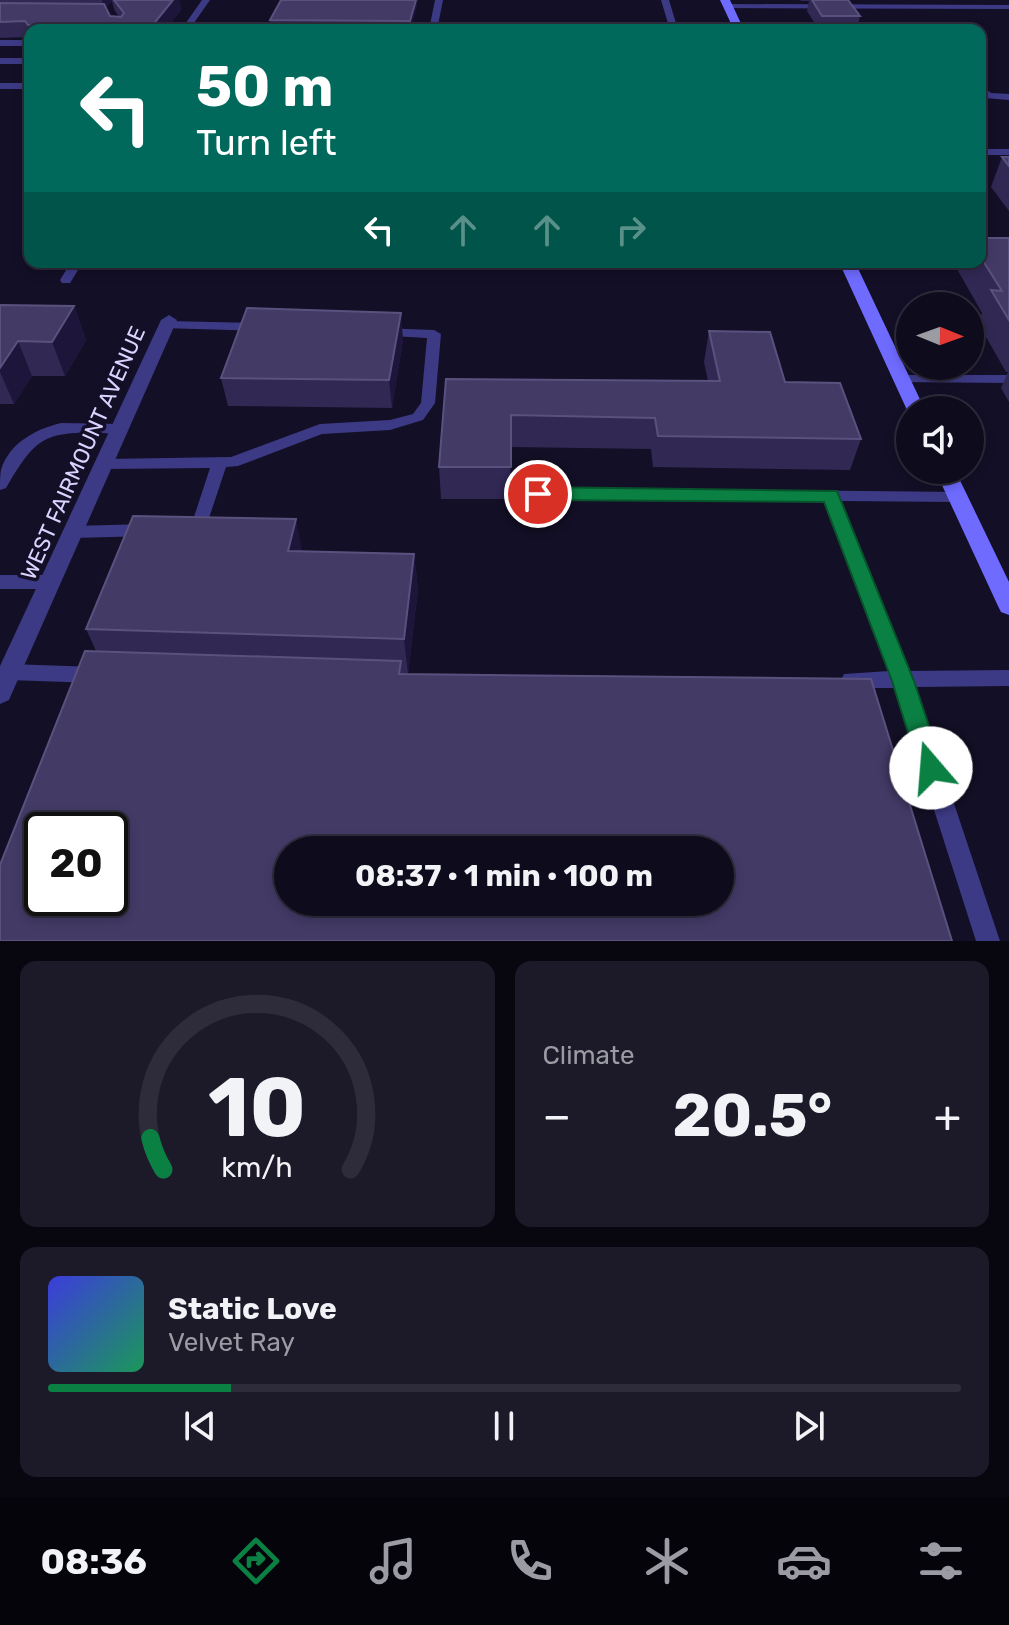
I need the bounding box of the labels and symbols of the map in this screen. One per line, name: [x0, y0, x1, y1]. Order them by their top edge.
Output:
north arrow: [896, 292, 984, 380]
street label: WEST FAIRMOUNT AVENUE: [15, 322, 151, 584]
pin: [504, 460, 572, 528]
position arrow: [889, 726, 973, 810]
speed limit sign: 20: [24, 812, 128, 916]

